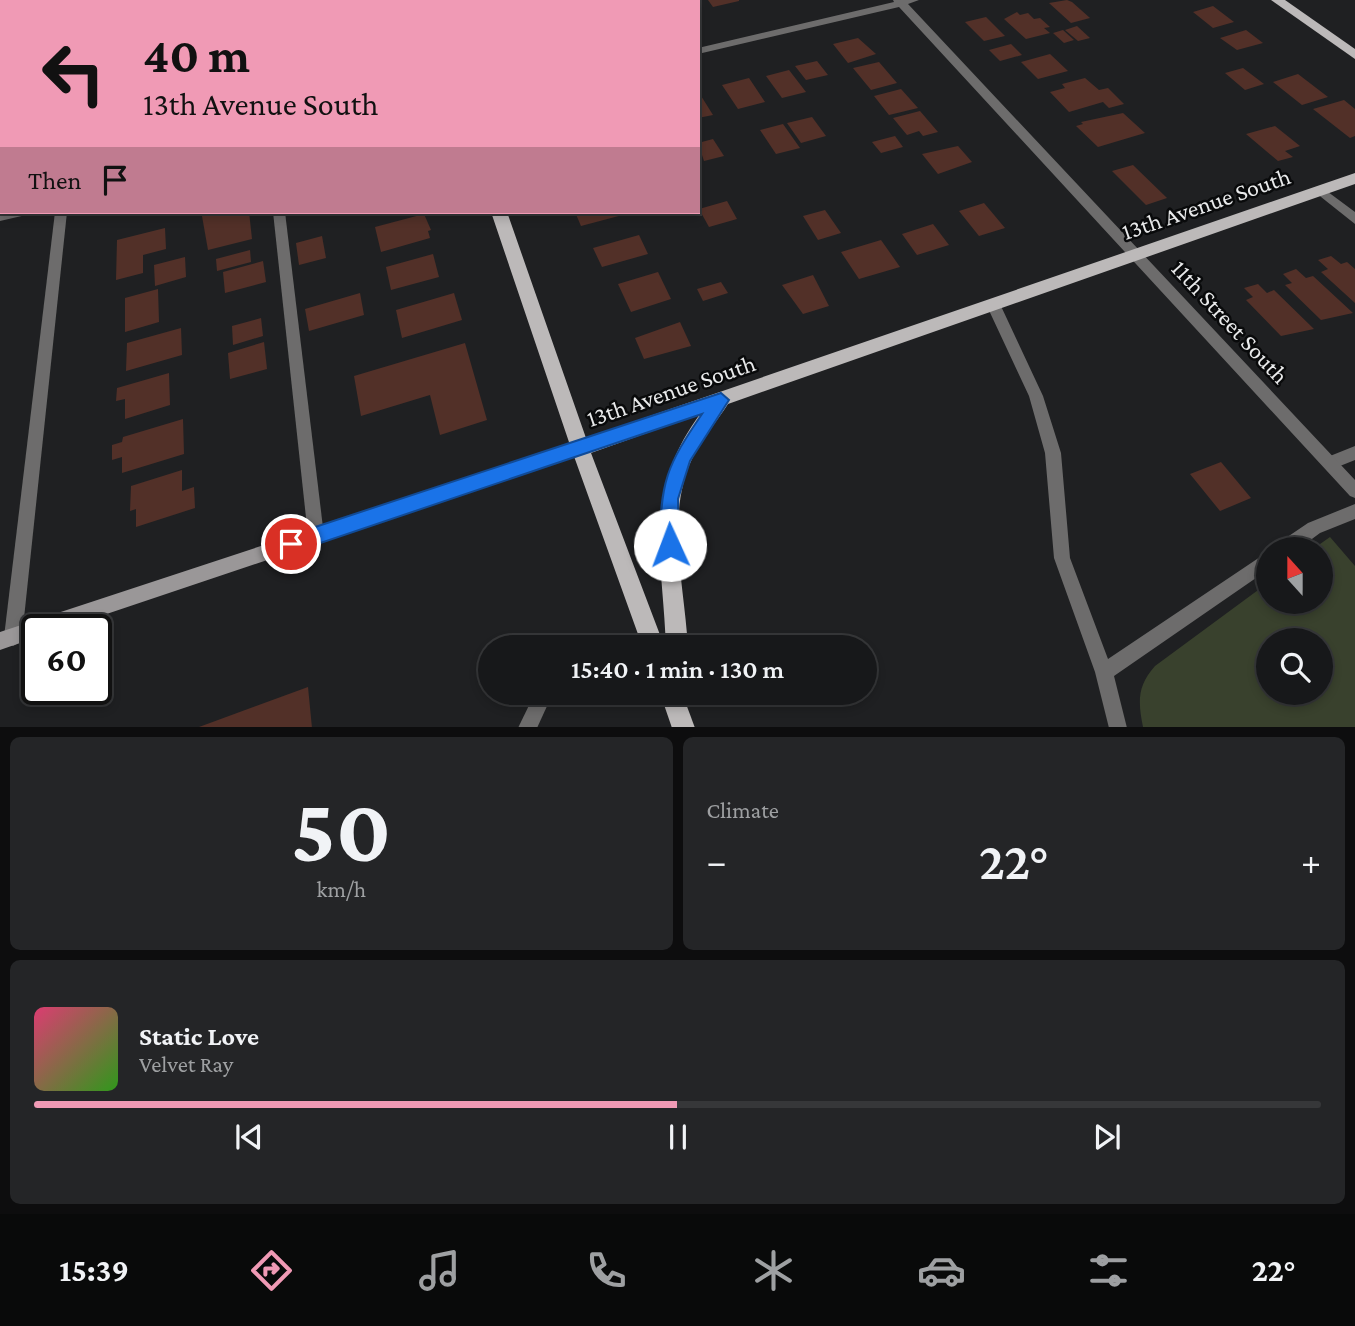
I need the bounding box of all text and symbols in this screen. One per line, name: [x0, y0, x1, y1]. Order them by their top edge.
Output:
icon: left: [28, 28, 119, 119]
text: 40 m: [143, 28, 250, 83]
text: 13th Avenue South: [143, 86, 378, 122]
icon: arrive: [96, 161, 134, 199]
street label: 13th Avenue South: [1118, 162, 1294, 245]
text: Then: [28, 166, 82, 195]
street label: 11th Street South: [1166, 254, 1294, 389]
street label: 13th Avenue South: [583, 349, 759, 432]
position arrow: [633, 508, 707, 582]
pin: [261, 514, 321, 574]
icon: arrive: [272, 525, 310, 563]
north arrow: [1256, 537, 1334, 614]
map controls: [1256, 537, 1333, 705]
speed limit sign: 60: [21, 614, 112, 705]
button: search: [1256, 628, 1333, 705]
text: 15:40 · 1 min · 130 m: [571, 655, 784, 684]
text: 50: [291, 779, 391, 881]
text: Climate: [707, 797, 779, 823]
text: 22°: [979, 832, 1049, 890]
text: −: [707, 840, 727, 882]
text: +: [1301, 840, 1321, 882]
text: km/h: [316, 876, 366, 902]
text: Static Love: [139, 1022, 259, 1051]
text: Velvet Ray: [139, 1051, 233, 1077]
icon: previous: [230, 1118, 268, 1156]
icon: pause: [659, 1118, 697, 1156]
icon: next: [1088, 1118, 1126, 1156]
icon: directions: [247, 1246, 296, 1295]
icon: music: [415, 1246, 464, 1295]
icon: phone: [582, 1246, 631, 1295]
icon: climate: [749, 1246, 798, 1295]
icon: car: [917, 1246, 966, 1295]
icon: filters: [1084, 1246, 1133, 1295]
text: 15:39: [59, 1252, 129, 1288]
text: 22°: [1252, 1252, 1296, 1288]

